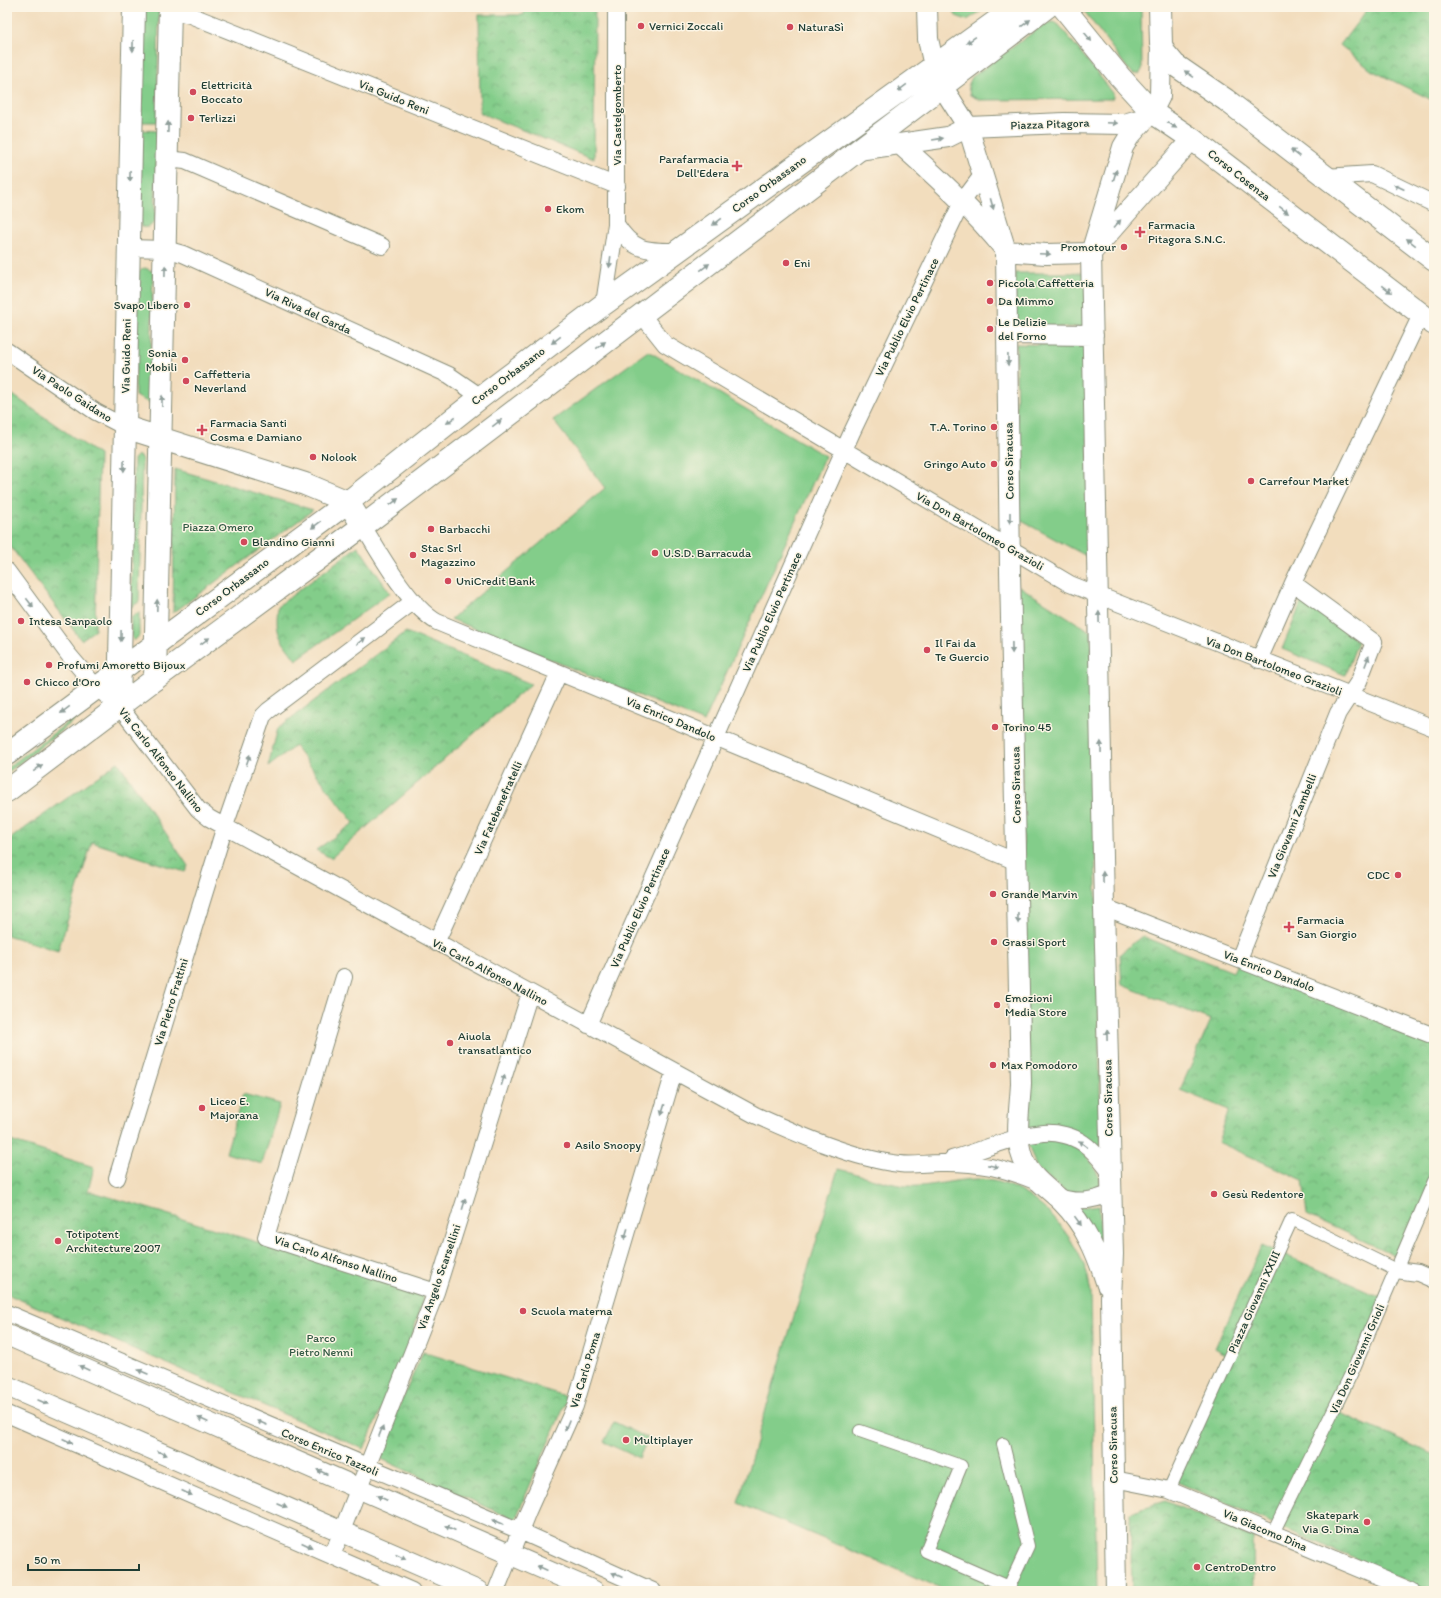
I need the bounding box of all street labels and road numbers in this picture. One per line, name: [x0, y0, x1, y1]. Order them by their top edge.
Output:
street label: Via Castelgomberto: [610, 64, 624, 166]
street label: Via Guido Reni: [357, 76, 431, 118]
street label: Piazza Pitagora: [1010, 116, 1091, 132]
street label: Corso Cosenza: [1205, 146, 1273, 204]
street label: Corso Orbassano: [729, 152, 809, 216]
street label: Via Publio Elvio Pertinace: [872, 255, 942, 379]
street label: Via Riva del Garda: [263, 285, 354, 337]
street label: Via Guido Reni: [118, 318, 134, 394]
street label: Corso Orbassano: [468, 344, 548, 408]
street label: Via Paolo Gaidano: [29, 363, 115, 425]
street label: Corso Siracusa: [1001, 421, 1017, 500]
street label: Via Don Bartolomeo Grazioli: [914, 489, 1046, 573]
street label: Via Publio Elvio Pertinace: [739, 549, 805, 674]
street label: Corso Orbassano: [192, 555, 272, 619]
street label: Via Don Bartolomeo Grazioli: [1204, 633, 1344, 699]
street label: Via Enrico Dandolo: [624, 694, 718, 744]
street label: Via Carlo Alfonso Nallino: [116, 705, 206, 815]
street label: Corso Siracusa: [1008, 745, 1024, 824]
street label: Via Fatebenefratelli: [471, 759, 525, 857]
street label: Via Giovanni Zambelli: [1265, 772, 1319, 880]
street label: Via Publio Elvio Pertinace: [607, 845, 673, 970]
street label: Via Carlo Alfonso Nallino: [430, 936, 550, 1008]
street label: Via Enrico Dandolo: [1221, 947, 1317, 995]
street label: Via Pietro Frattini: [151, 957, 191, 1047]
street label: Corso Siracusa: [1100, 1058, 1116, 1137]
street label: Via Angelo Scarsellini: [414, 1222, 464, 1332]
street label: Via Carlo Alfonso Nallino: [272, 1232, 400, 1286]
street label: Piazza Giovanni XXIII: [1225, 1248, 1283, 1356]
street label: Via Don Giovanni Grioli: [1326, 1302, 1388, 1416]
street label: Via Carlo Poma: [567, 1329, 603, 1410]
street label: Corso Siracusa: [1105, 1405, 1121, 1484]
street label: Corso Enrico Tazzoli: [279, 1425, 381, 1479]
street label: Via Giacomo Dina: [1221, 1506, 1309, 1554]

